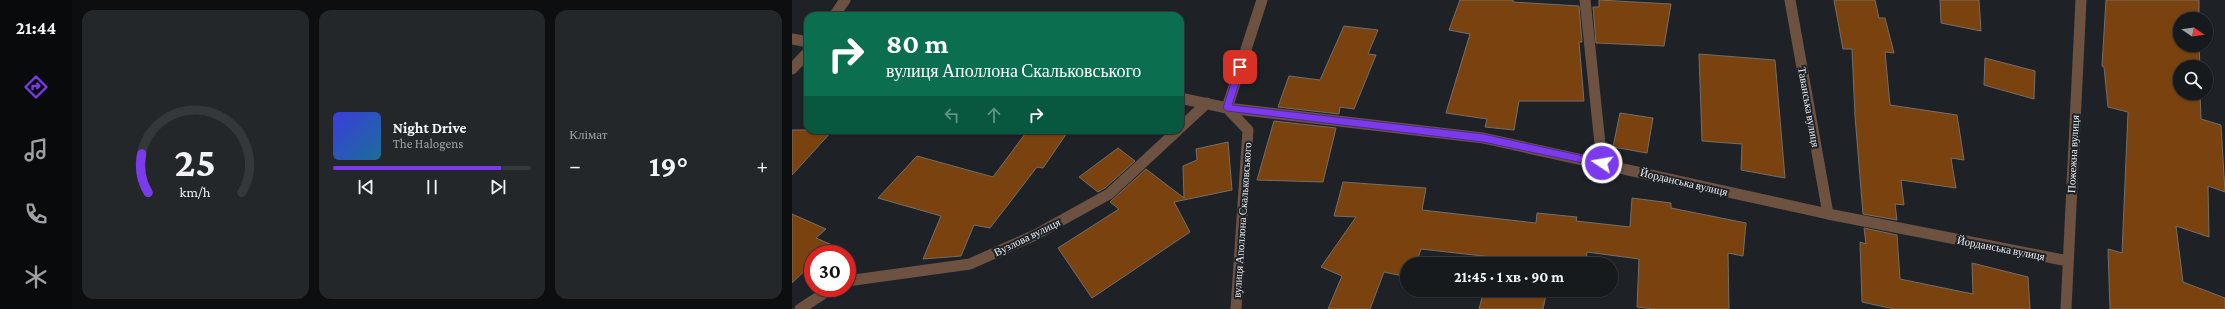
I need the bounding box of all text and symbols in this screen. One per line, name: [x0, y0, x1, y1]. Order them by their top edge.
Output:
north arrow: [2173, 12, 2213, 52]
map controls: [2173, 12, 2213, 100]
text: 21:44: [16, 18, 56, 38]
icon: right: [820, 28, 872, 80]
text: 80 m: [886, 28, 948, 59]
pin: [1223, 50, 1257, 84]
icon: arrive: [1229, 56, 1251, 78]
button: search: [2173, 60, 2213, 100]
text: вулиця Аполлона Скальковського: [886, 61, 1141, 81]
street label: Таванська вулиця: [1796, 66, 1822, 148]
icon: directions: [22, 73, 50, 101]
icon: left: [941, 104, 963, 126]
icon: ahead: [983, 104, 1005, 126]
icon: right: [1025, 104, 1047, 126]
street label: Пожежна вулиця: [2065, 115, 2081, 193]
text: Night Drive: [393, 120, 466, 136]
text: Клімат: [569, 127, 607, 142]
icon: music: [22, 136, 50, 164]
text: The Halogens: [393, 136, 463, 151]
text: 25: [175, 138, 216, 184]
street label: вулиця Аполлона Скальковського: [1231, 141, 1253, 298]
position arrow: [1581, 142, 1623, 184]
text: 19°: [649, 149, 688, 182]
text: −: [569, 153, 581, 178]
text: +: [756, 153, 768, 178]
street label: Йорданська вулиця: [1639, 166, 1729, 198]
icon: previous: [355, 176, 377, 198]
icon: pause: [421, 176, 443, 198]
icon: next: [487, 176, 509, 198]
text: km/h: [180, 183, 211, 199]
icon: phone: [22, 200, 50, 228]
street label: Вузлова вулиця: [992, 216, 1062, 258]
street label: Йорданська вулиця: [1956, 234, 2046, 262]
speed limit sign: 30: [804, 245, 856, 297]
icon: climate: [22, 263, 50, 291]
text: 21:45 · 1 хв · 90 m: [1454, 269, 1564, 285]

